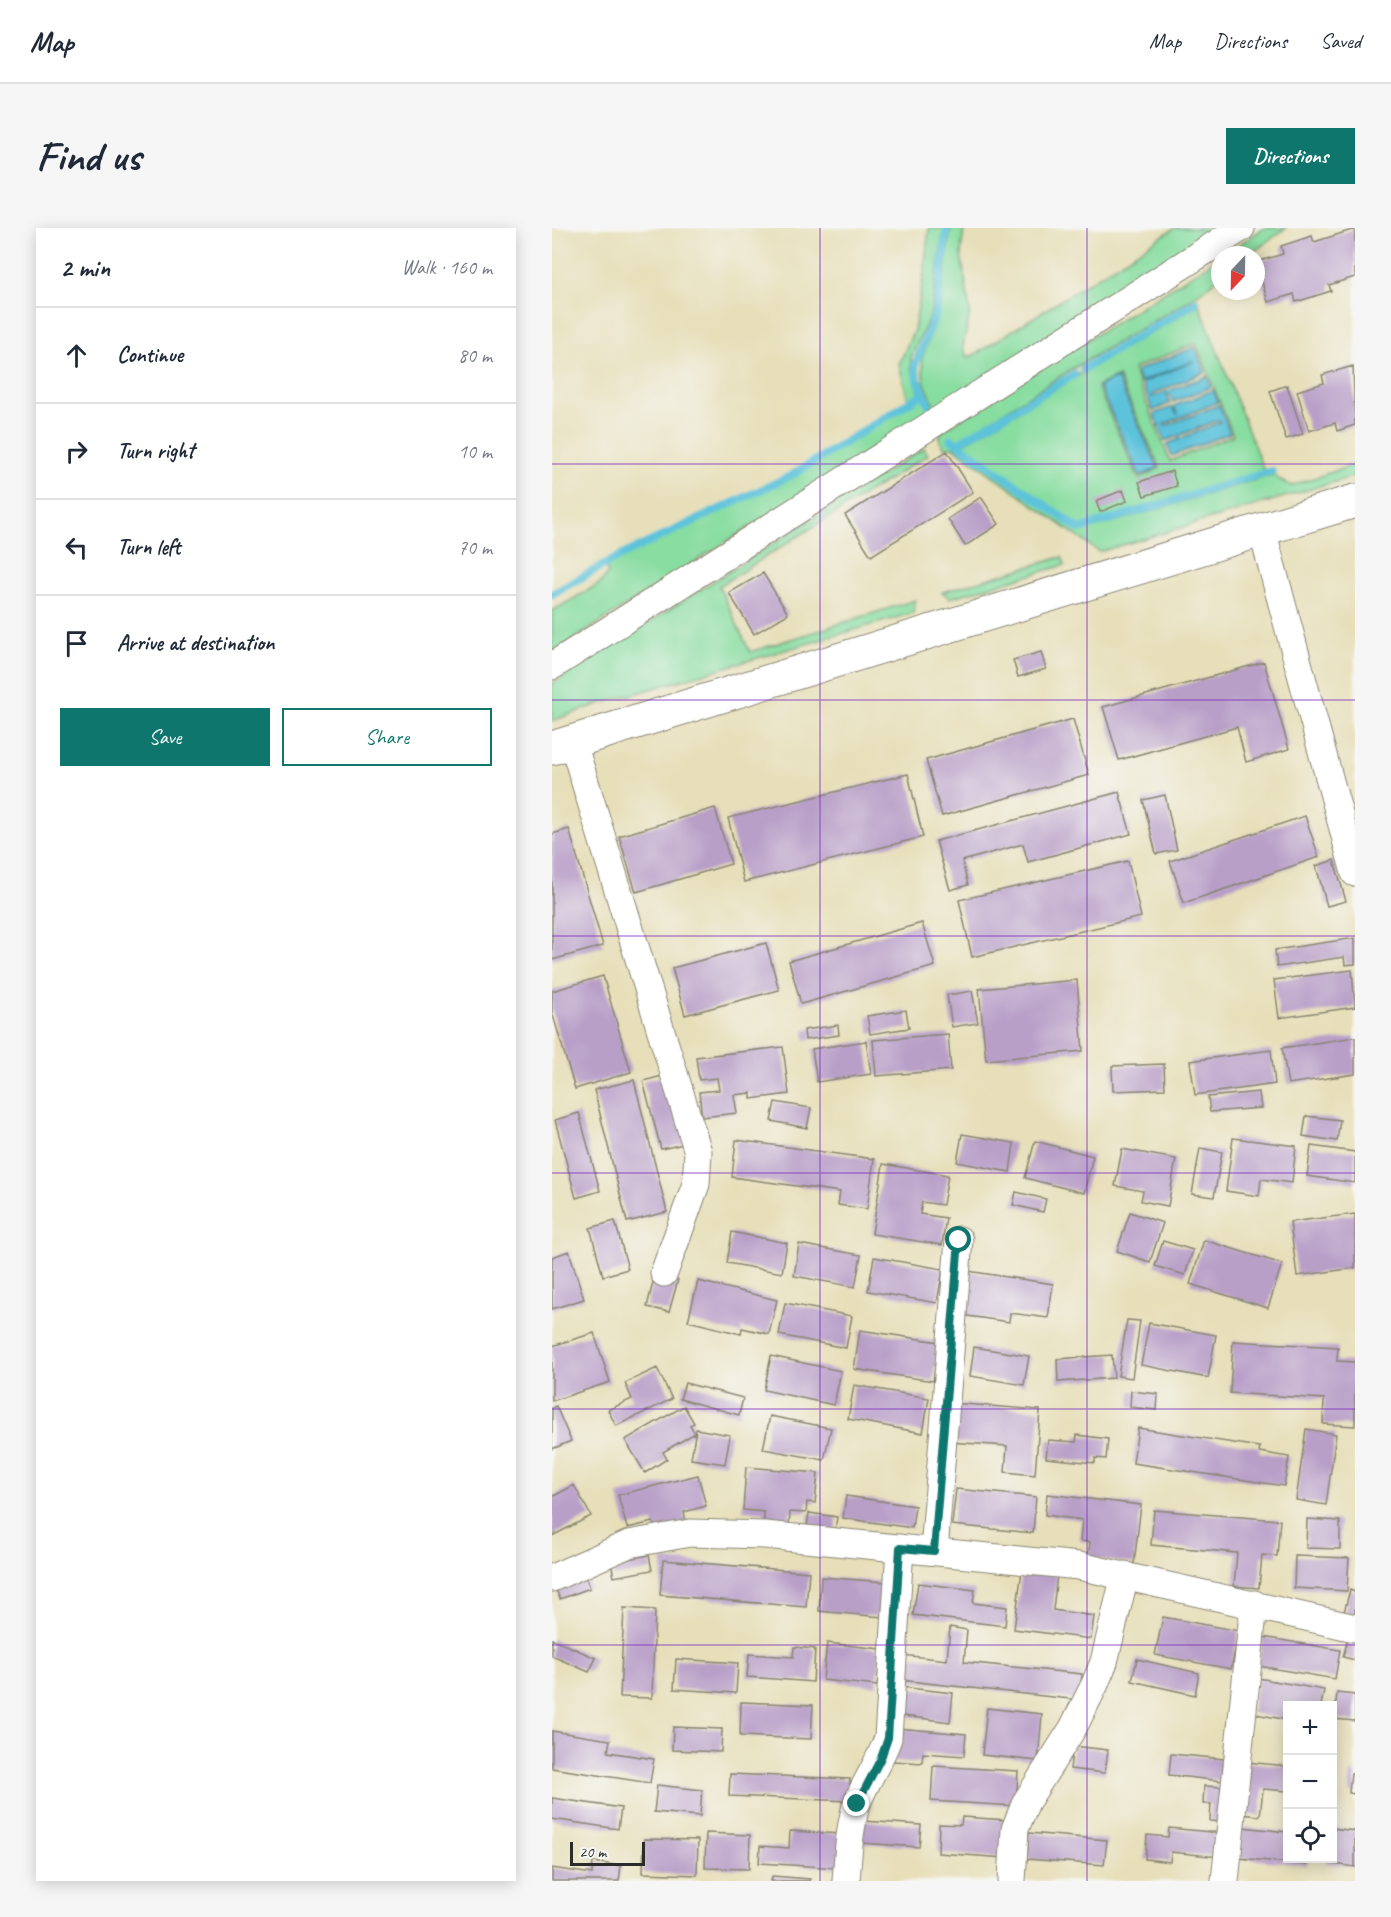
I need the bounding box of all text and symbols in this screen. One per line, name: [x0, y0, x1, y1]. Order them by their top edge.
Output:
text: Map: [30, 24, 73, 59]
text: Map: [1149, 28, 1181, 54]
text: Directions: [1214, 28, 1287, 54]
text: Saved: [1320, 28, 1361, 54]
button: Directions: [1226, 128, 1355, 184]
text: Find us: [36, 130, 141, 183]
north arrow: [1211, 246, 1265, 300]
text: 2 min: [60, 251, 110, 284]
text: Walk · 160 m: [402, 255, 492, 280]
icon: ahead: [60, 339, 93, 372]
text: Continue: [117, 341, 183, 369]
text: 80 m: [458, 343, 492, 368]
icon: right: [60, 435, 93, 468]
text: Turn right: [117, 437, 194, 465]
text: 10 m: [458, 439, 492, 464]
icon: left: [60, 531, 93, 564]
text: Turn left: [117, 533, 181, 561]
text: 70 m: [458, 535, 492, 560]
icon: arrive: [60, 627, 93, 660]
text: Arrive at destination: [117, 629, 274, 657]
button: Save: [60, 708, 270, 766]
button: Share: [282, 708, 492, 766]
route start: [945, 1226, 971, 1252]
map controls: [1283, 1701, 1337, 1863]
button: +: [1283, 1701, 1337, 1755]
button: −: [1283, 1755, 1337, 1809]
route end: [843, 1790, 869, 1816]
button: locate: [1283, 1809, 1337, 1863]
scale bar: [570, 1839, 645, 1866]
text: 20 m: [579, 1842, 606, 1862]

